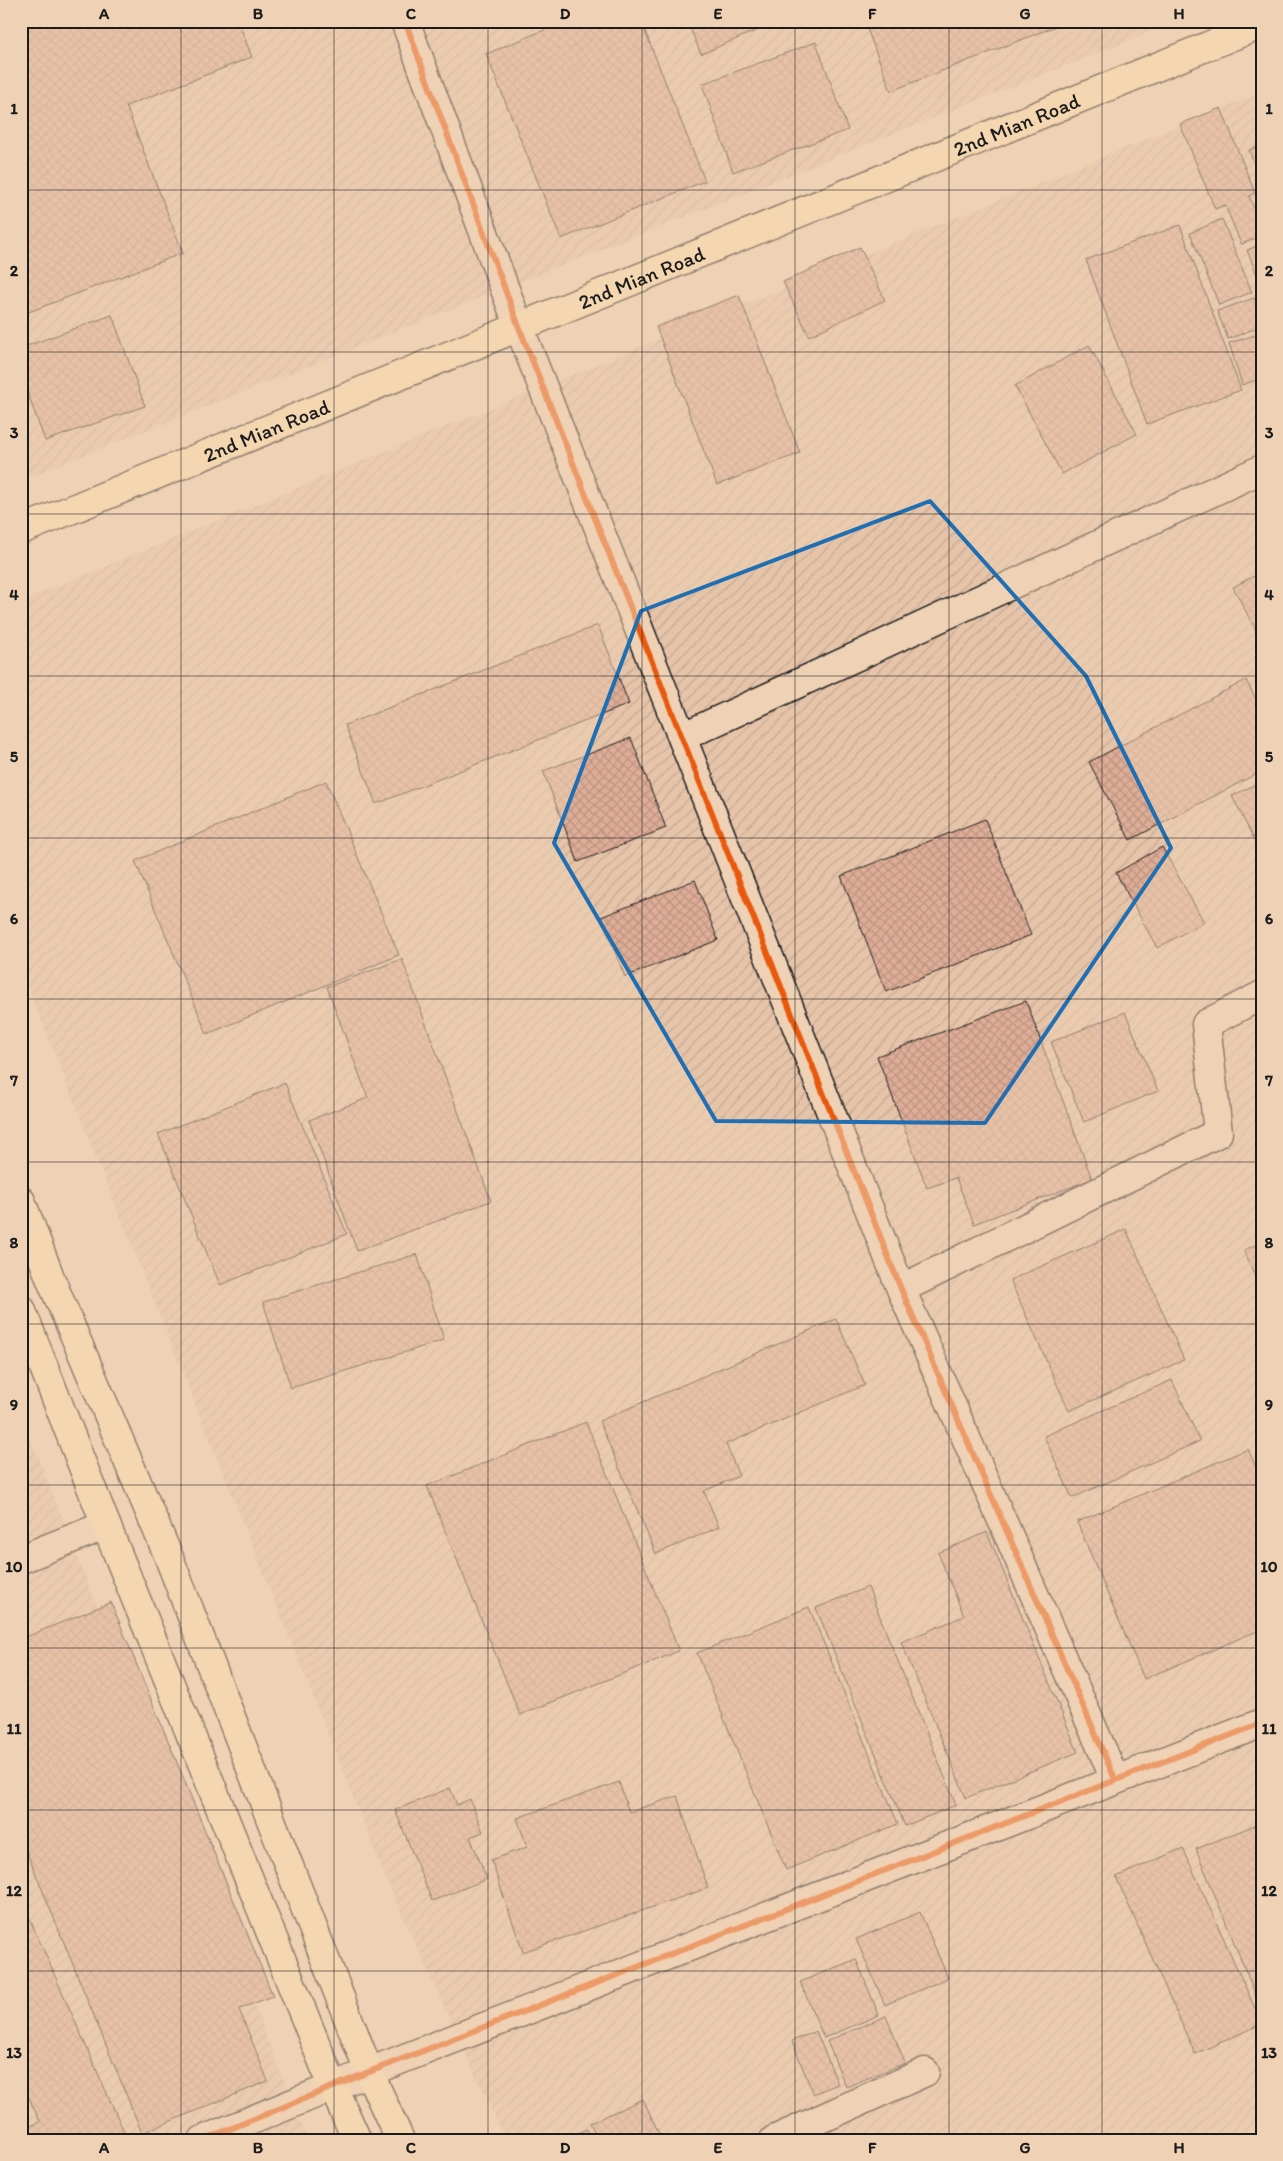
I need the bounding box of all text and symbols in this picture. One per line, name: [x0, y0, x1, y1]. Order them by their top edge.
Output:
text: A: [98, 4, 110, 23]
text: B: [253, 4, 264, 23]
text: C: [406, 4, 417, 23]
text: D: [560, 4, 571, 23]
text: E: [714, 4, 723, 23]
text: F: [868, 4, 877, 23]
text: G: [1019, 4, 1031, 23]
text: H: [1173, 4, 1185, 23]
street label: 2nd Mian Road: [950, 87, 1084, 161]
text: 1: [10, 99, 18, 118]
text: 1: [1265, 99, 1273, 118]
street label: 2nd Mian Road: [575, 240, 709, 314]
text: 2: [10, 261, 19, 280]
text: 2: [1265, 261, 1274, 280]
street label: 2nd Mian Road: [200, 393, 334, 467]
text: 3: [10, 423, 19, 442]
text: 3: [1265, 423, 1274, 442]
text: 4: [9, 585, 19, 604]
text: 4: [1264, 585, 1274, 604]
text: 5: [10, 747, 19, 766]
text: 5: [1265, 747, 1274, 766]
text: 6: [10, 909, 19, 928]
text: 6: [1265, 909, 1274, 928]
text: 7: [9, 1071, 18, 1090]
text: 7: [1264, 1071, 1273, 1090]
text: 8: [10, 1233, 19, 1252]
text: 8: [1265, 1233, 1274, 1252]
text: 9: [10, 1395, 18, 1414]
text: 9: [1265, 1395, 1273, 1414]
text: 10: [5, 1557, 23, 1576]
text: 10: [1260, 1557, 1278, 1576]
text: 11: [7, 1719, 22, 1738]
text: 11: [1262, 1719, 1277, 1738]
text: 12: [6, 1881, 23, 1900]
text: 12: [1261, 1881, 1278, 1900]
text: 13: [6, 2043, 22, 2062]
text: 13: [1261, 2043, 1277, 2062]
text: A: [98, 2138, 110, 2157]
text: B: [253, 2138, 264, 2157]
text: C: [406, 2138, 417, 2157]
text: D: [560, 2138, 571, 2157]
text: E: [714, 2138, 723, 2157]
text: F: [868, 2138, 877, 2157]
text: G: [1019, 2138, 1031, 2157]
text: H: [1173, 2138, 1185, 2157]

